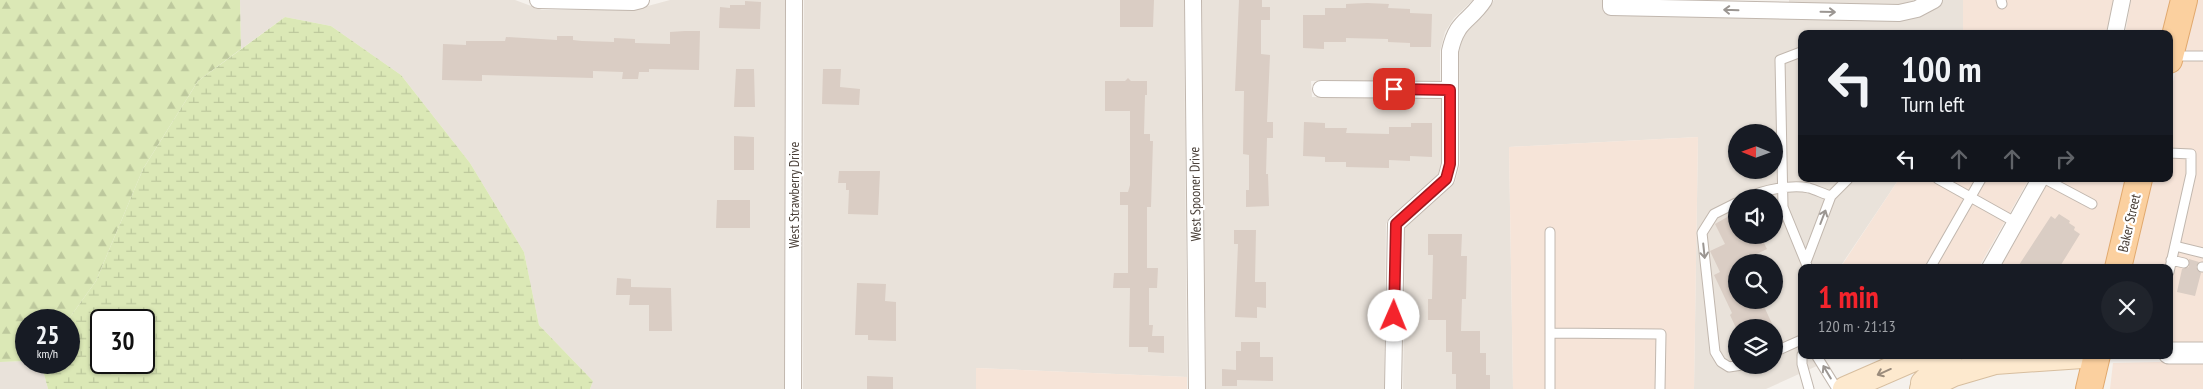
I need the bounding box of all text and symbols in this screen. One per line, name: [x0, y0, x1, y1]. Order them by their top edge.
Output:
one-way arrow: [1723, 6, 1739, 15]
one-way arrow: [1820, 7, 1836, 17]
text: 100 m: [1901, 46, 1982, 92]
icon: left: [1818, 50, 1883, 115]
pin: [1373, 68, 1415, 110]
icon: arrive: [1380, 75, 1408, 103]
text: Turn left: [1901, 90, 1965, 118]
north arrow: [1728, 124, 1782, 179]
map controls: [1728, 124, 1783, 374]
street label: West Strawberry Drive: [785, 142, 803, 248]
icon: left: [1892, 145, 1920, 173]
icon: ahead: [1945, 145, 1973, 173]
icon: ahead: [1998, 145, 2026, 173]
icon: right: [2051, 145, 2079, 173]
street label: West Spooner Drive: [1185, 146, 1205, 241]
button: sound: [1728, 189, 1783, 244]
street label: Baker Street: [2114, 192, 2144, 254]
one-way arrow: [1819, 209, 1828, 225]
one-way arrow: [1699, 243, 1709, 259]
button: search: [1728, 254, 1783, 309]
text: 1 min: [1818, 277, 1879, 316]
button: close: [2101, 281, 2153, 333]
position arrow: [1367, 289, 1419, 341]
speed limit sign: 30: [90, 309, 155, 374]
text: 120 m · 21:13: [1818, 316, 1896, 336]
text: 25: [36, 319, 59, 351]
button: layers: [1728, 319, 1783, 374]
text: km/h: [37, 346, 58, 361]
one-way arrow: [1821, 365, 1831, 379]
one-way arrow: [1877, 367, 1892, 377]

